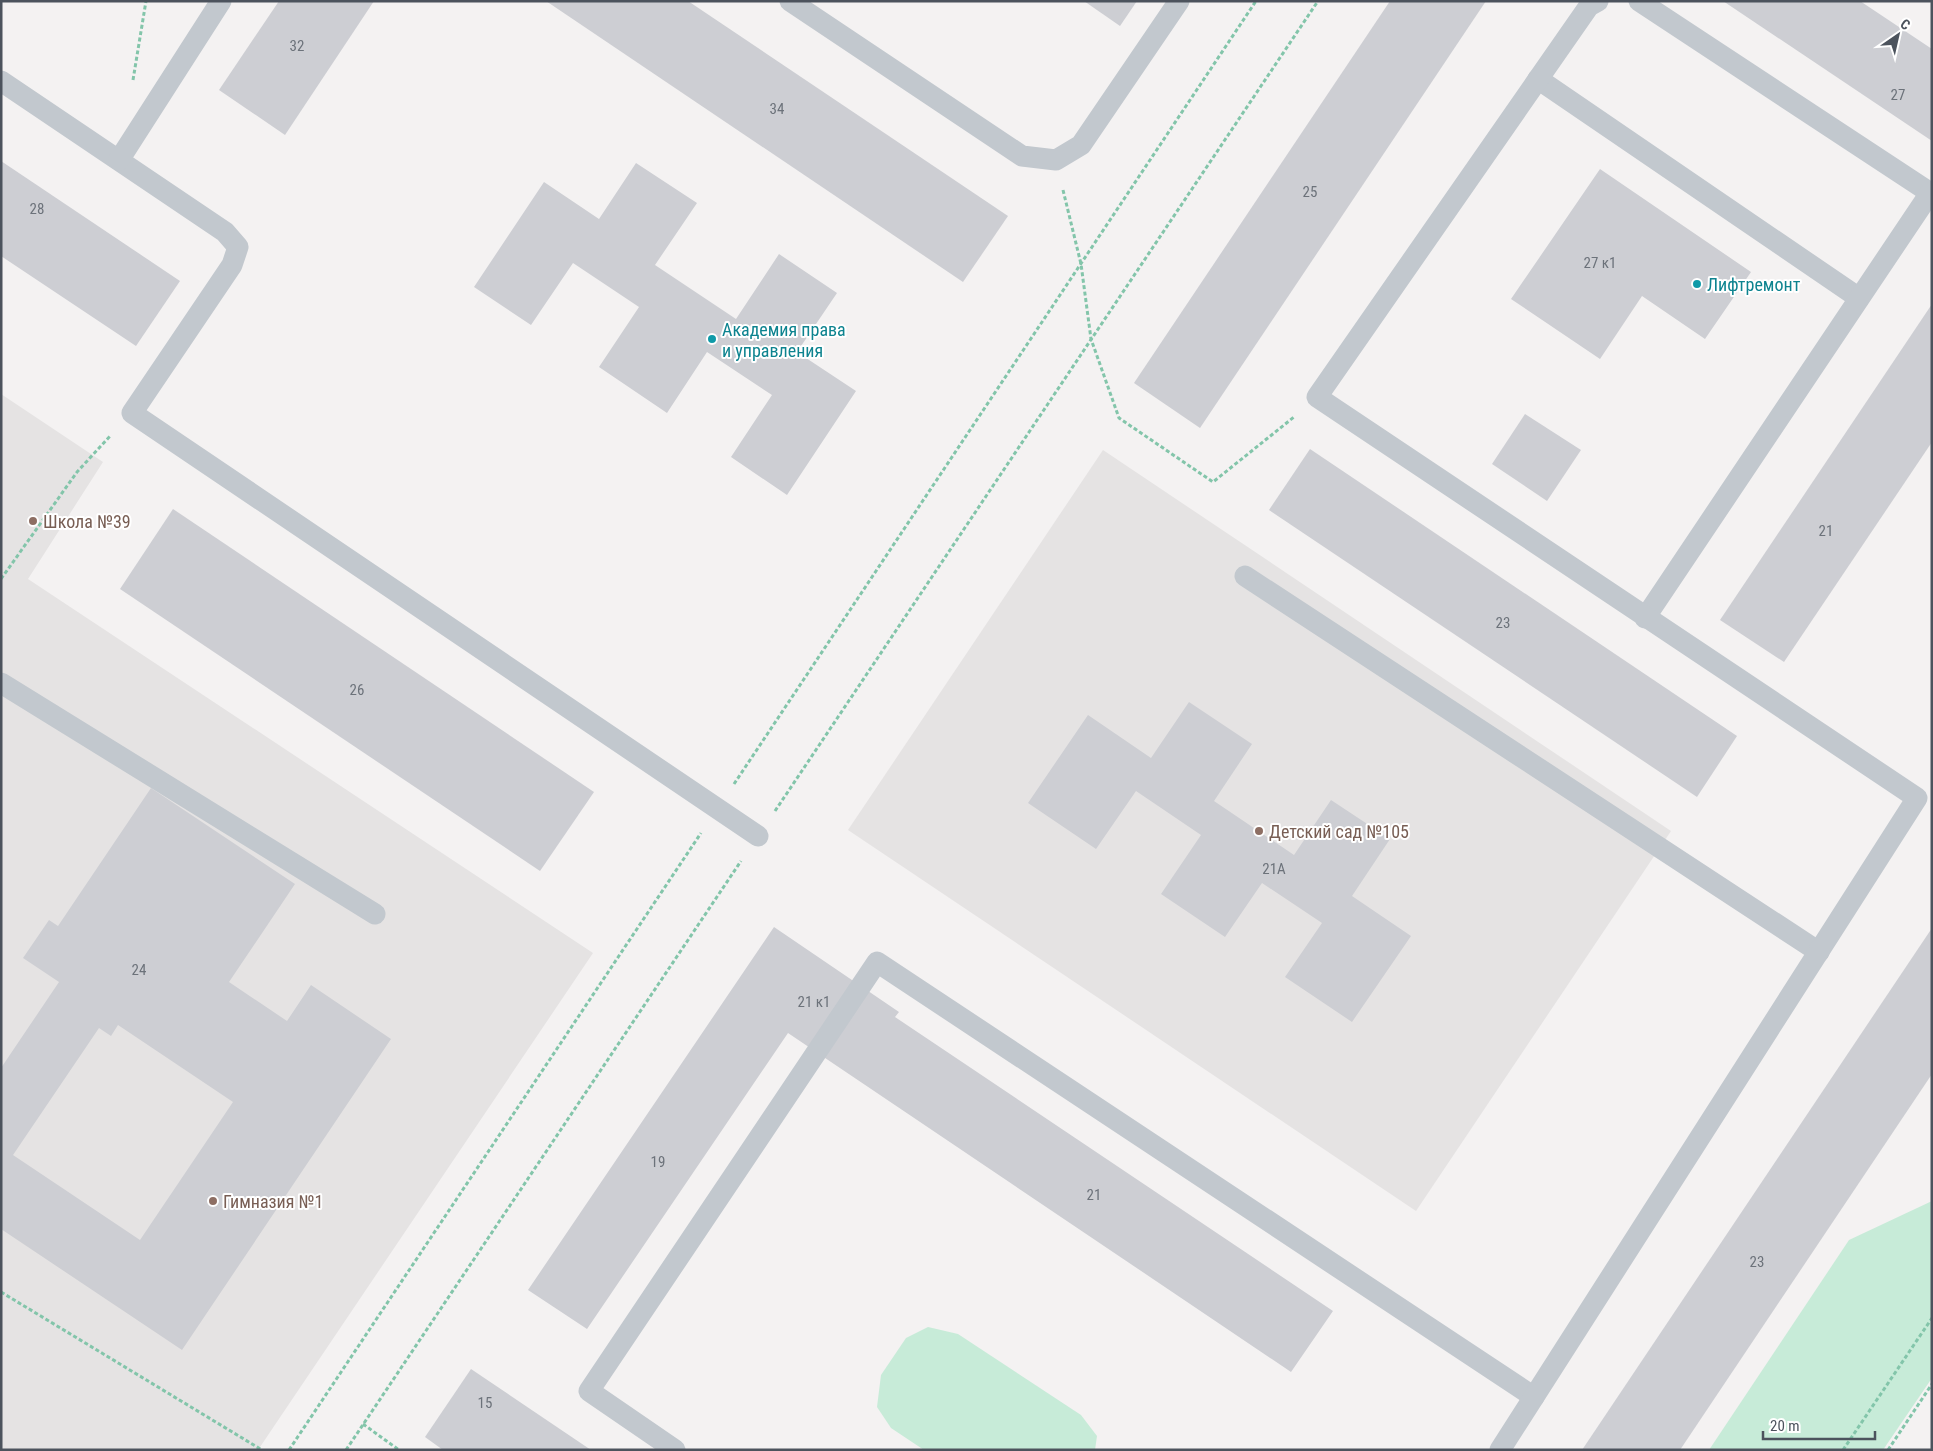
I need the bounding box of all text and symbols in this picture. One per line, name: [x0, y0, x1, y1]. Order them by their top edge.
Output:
north arrow: [1873, 10, 1923, 60]
text: С: [1897, 15, 1913, 33]
house number: 32: [290, 37, 304, 55]
house number: 27: [1891, 86, 1905, 104]
house number: 34: [770, 100, 784, 118]
house number: 25: [1303, 183, 1317, 201]
house number: 28: [30, 200, 44, 218]
house number: 27 к1: [1584, 254, 1616, 272]
place label: Лифтремонт: [1707, 274, 1801, 295]
marker: Лифтремонт: [1691, 278, 1703, 290]
place label: Академия права и управления: [722, 319, 846, 361]
marker: Академия права и управления: [706, 333, 718, 345]
place label: Школа №39: [43, 511, 131, 532]
marker: Школа №39: [27, 515, 39, 527]
house number: 21: [1819, 522, 1833, 540]
house number: 23: [1496, 614, 1510, 632]
house number: 26: [350, 681, 364, 699]
place label: Детский сад №105: [1269, 821, 1409, 842]
marker: Детский сад №105: [1253, 825, 1265, 837]
house number: 21А: [1262, 860, 1286, 878]
house number: 24: [132, 961, 146, 979]
house number: 21 к1: [798, 993, 830, 1011]
house number: 19: [651, 1153, 665, 1171]
house number: 21: [1087, 1186, 1101, 1204]
place label: Гимназия №1: [223, 1191, 323, 1212]
marker: Гимназия №1: [207, 1195, 219, 1207]
house number: 23: [1750, 1253, 1764, 1271]
house number: 15: [478, 1394, 492, 1412]
scale bar: [1763, 1408, 1876, 1440]
text: 20 m: [1770, 1417, 1800, 1435]

